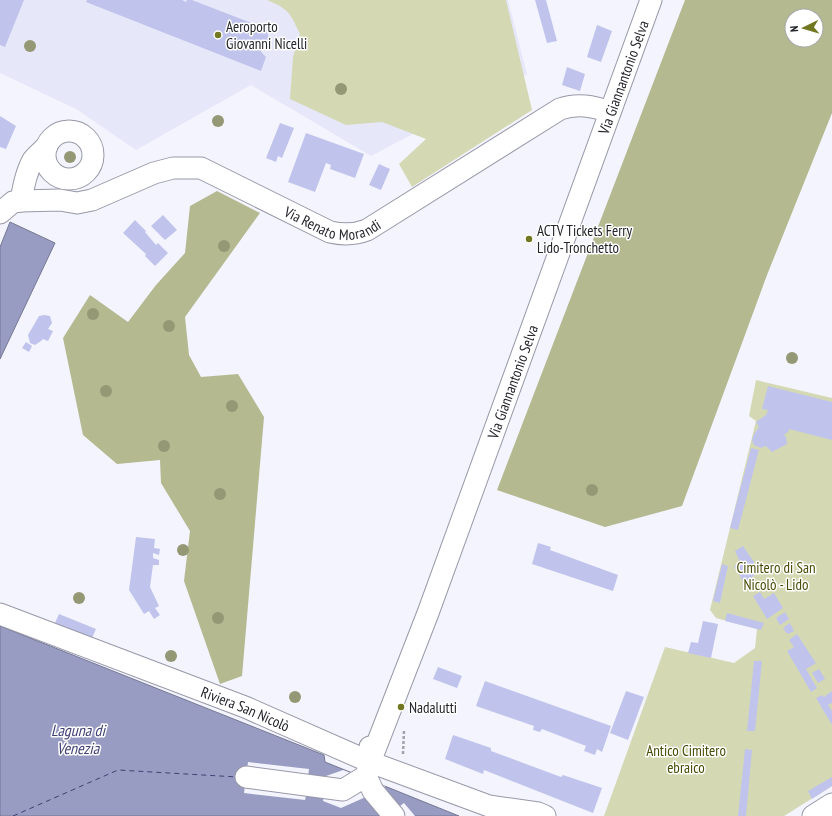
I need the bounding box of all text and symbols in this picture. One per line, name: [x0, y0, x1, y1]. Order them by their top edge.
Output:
north arrow: [784, 8, 824, 48]
place label: Aeroporto Giovanni Nicelli: [226, 17, 307, 53]
street label: Via Giannantonio Selva: [593, 18, 652, 138]
text: N: [787, 25, 801, 32]
marker: Aeroporto Giovanni Nicelli: [213, 30, 223, 40]
street label: Via Renato Morandi: [281, 201, 384, 244]
place label: ACTV Tickets Ferry Lido-Tronchetto: [537, 221, 632, 257]
marker: ACTV Tickets Ferry Lido-Tronchetto: [524, 234, 534, 244]
street label: Via Giannantonio Selva: [482, 322, 542, 442]
park label: Cimitero di San Nicolò - Lido: [736, 558, 816, 594]
street label: Riviera San Nicolò: [198, 682, 293, 735]
place label: Nadalutti: [409, 698, 457, 717]
marker: Nadalutti: [396, 702, 406, 712]
water label: Laguna di Venezia: [51, 720, 107, 758]
park label: Antico Cimitero ebraico: [646, 741, 726, 777]

